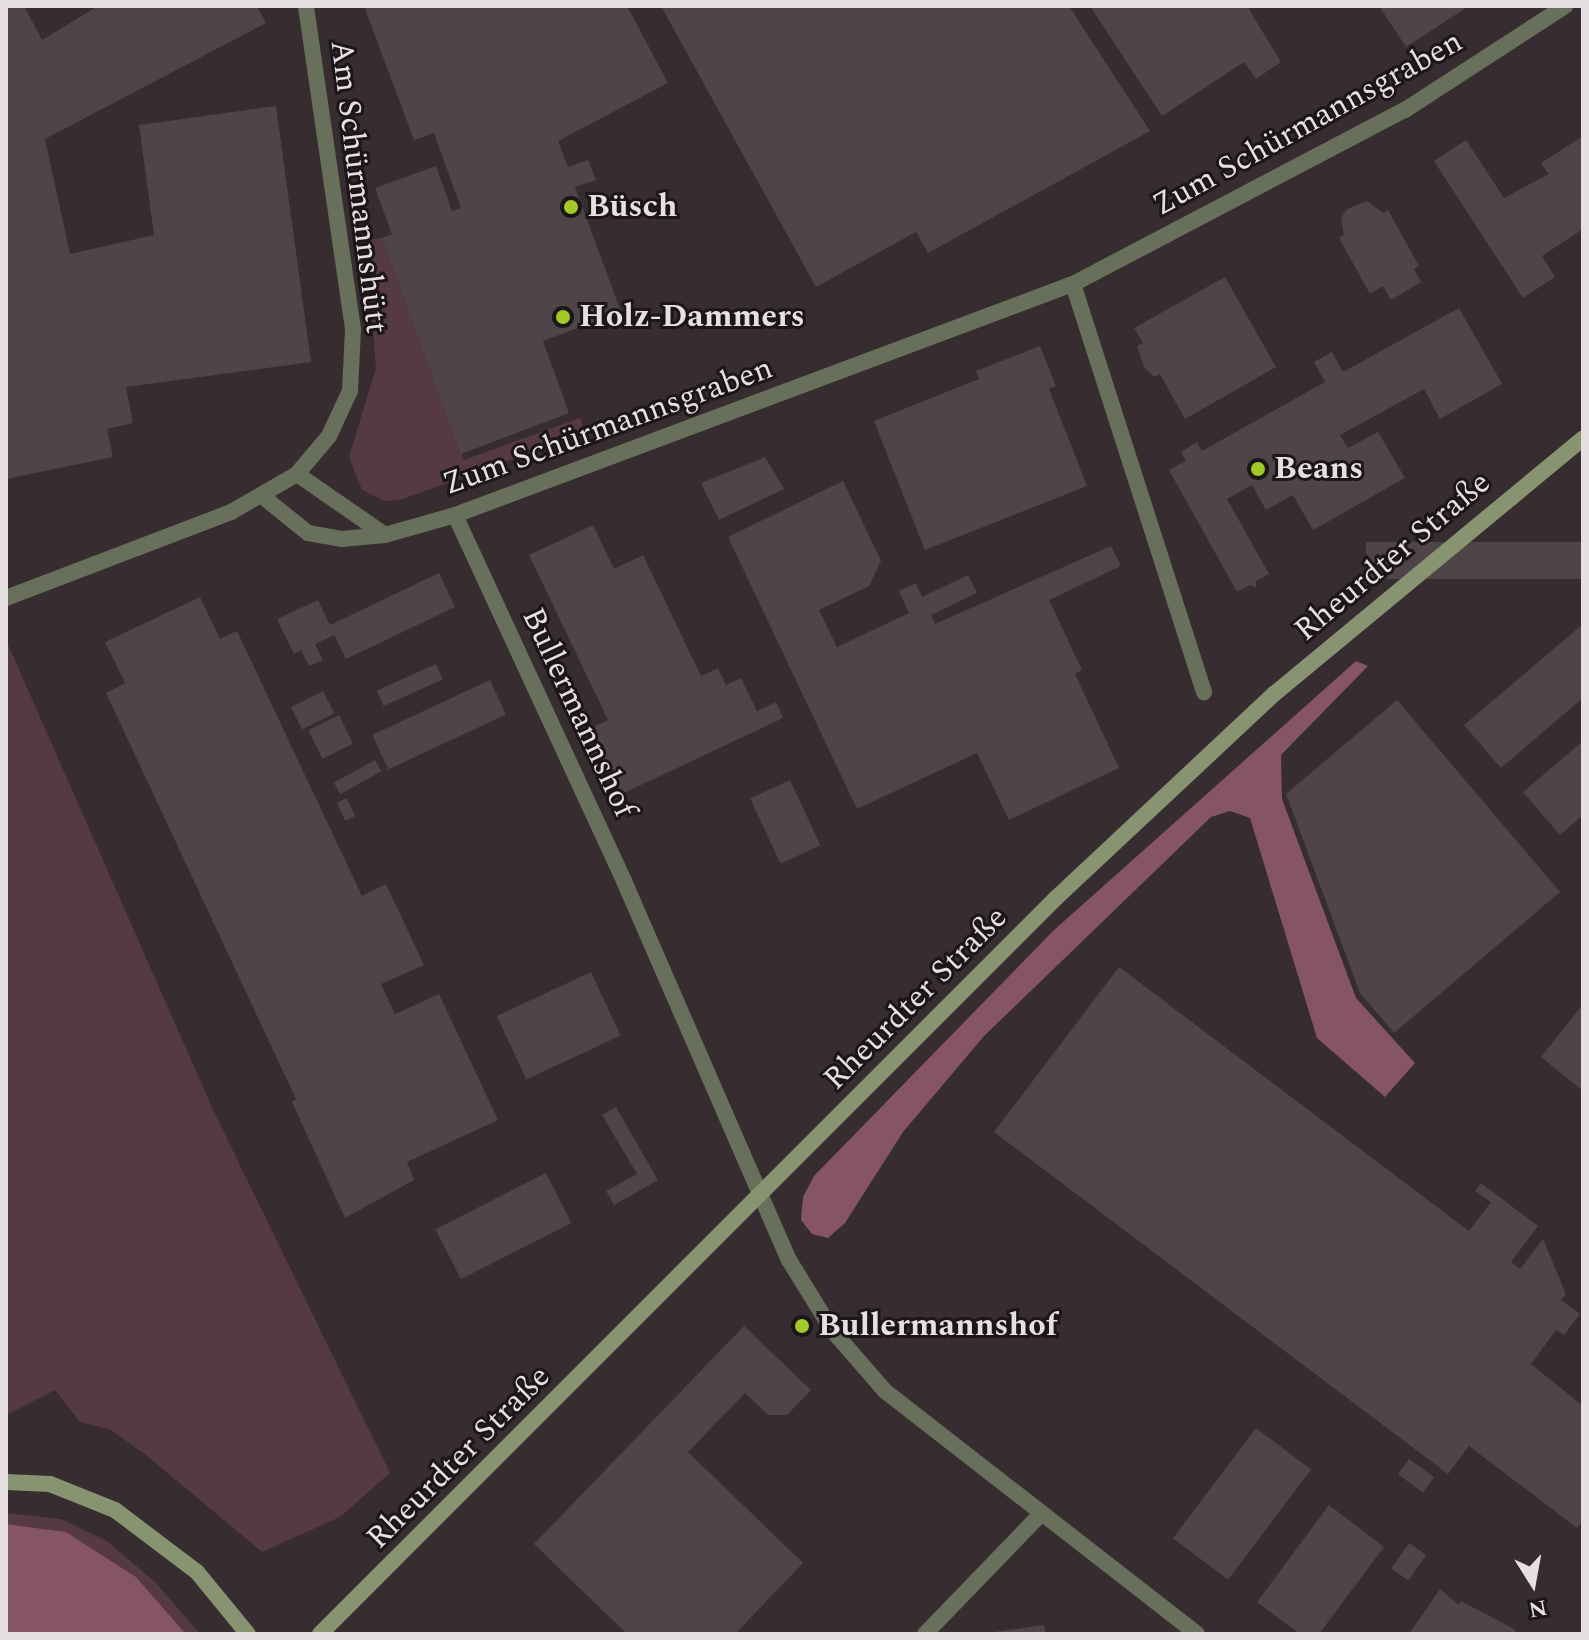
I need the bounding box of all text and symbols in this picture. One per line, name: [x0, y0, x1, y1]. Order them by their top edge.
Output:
street label: Zum Schürmannsgraben: [1147, 23, 1469, 225]
street label: Am Schürmannshütt: [321, 38, 395, 336]
place label: Büsch: [587, 188, 678, 226]
marker: Büsch: [562, 198, 580, 216]
place label: Holz-Dammers: [579, 298, 805, 336]
marker: Holz-Dammers: [554, 308, 572, 326]
street label: Zum Schürmannsgraben: [438, 349, 778, 505]
place label: Beans: [1274, 450, 1363, 488]
marker: Beans: [1249, 460, 1267, 478]
street label: Rheurdter Straße: [1287, 464, 1499, 650]
street label: Bullermannshof: [513, 602, 643, 824]
street label: Rheurdter Straße: [816, 899, 1016, 1099]
place label: Bullermannshof: [818, 1307, 1058, 1345]
marker: Bullermannshof: [793, 1317, 811, 1335]
street label: Rheurdter Straße: [359, 1358, 559, 1558]
north arrow: [1493, 1544, 1573, 1624]
text: N: [1526, 1590, 1550, 1626]

